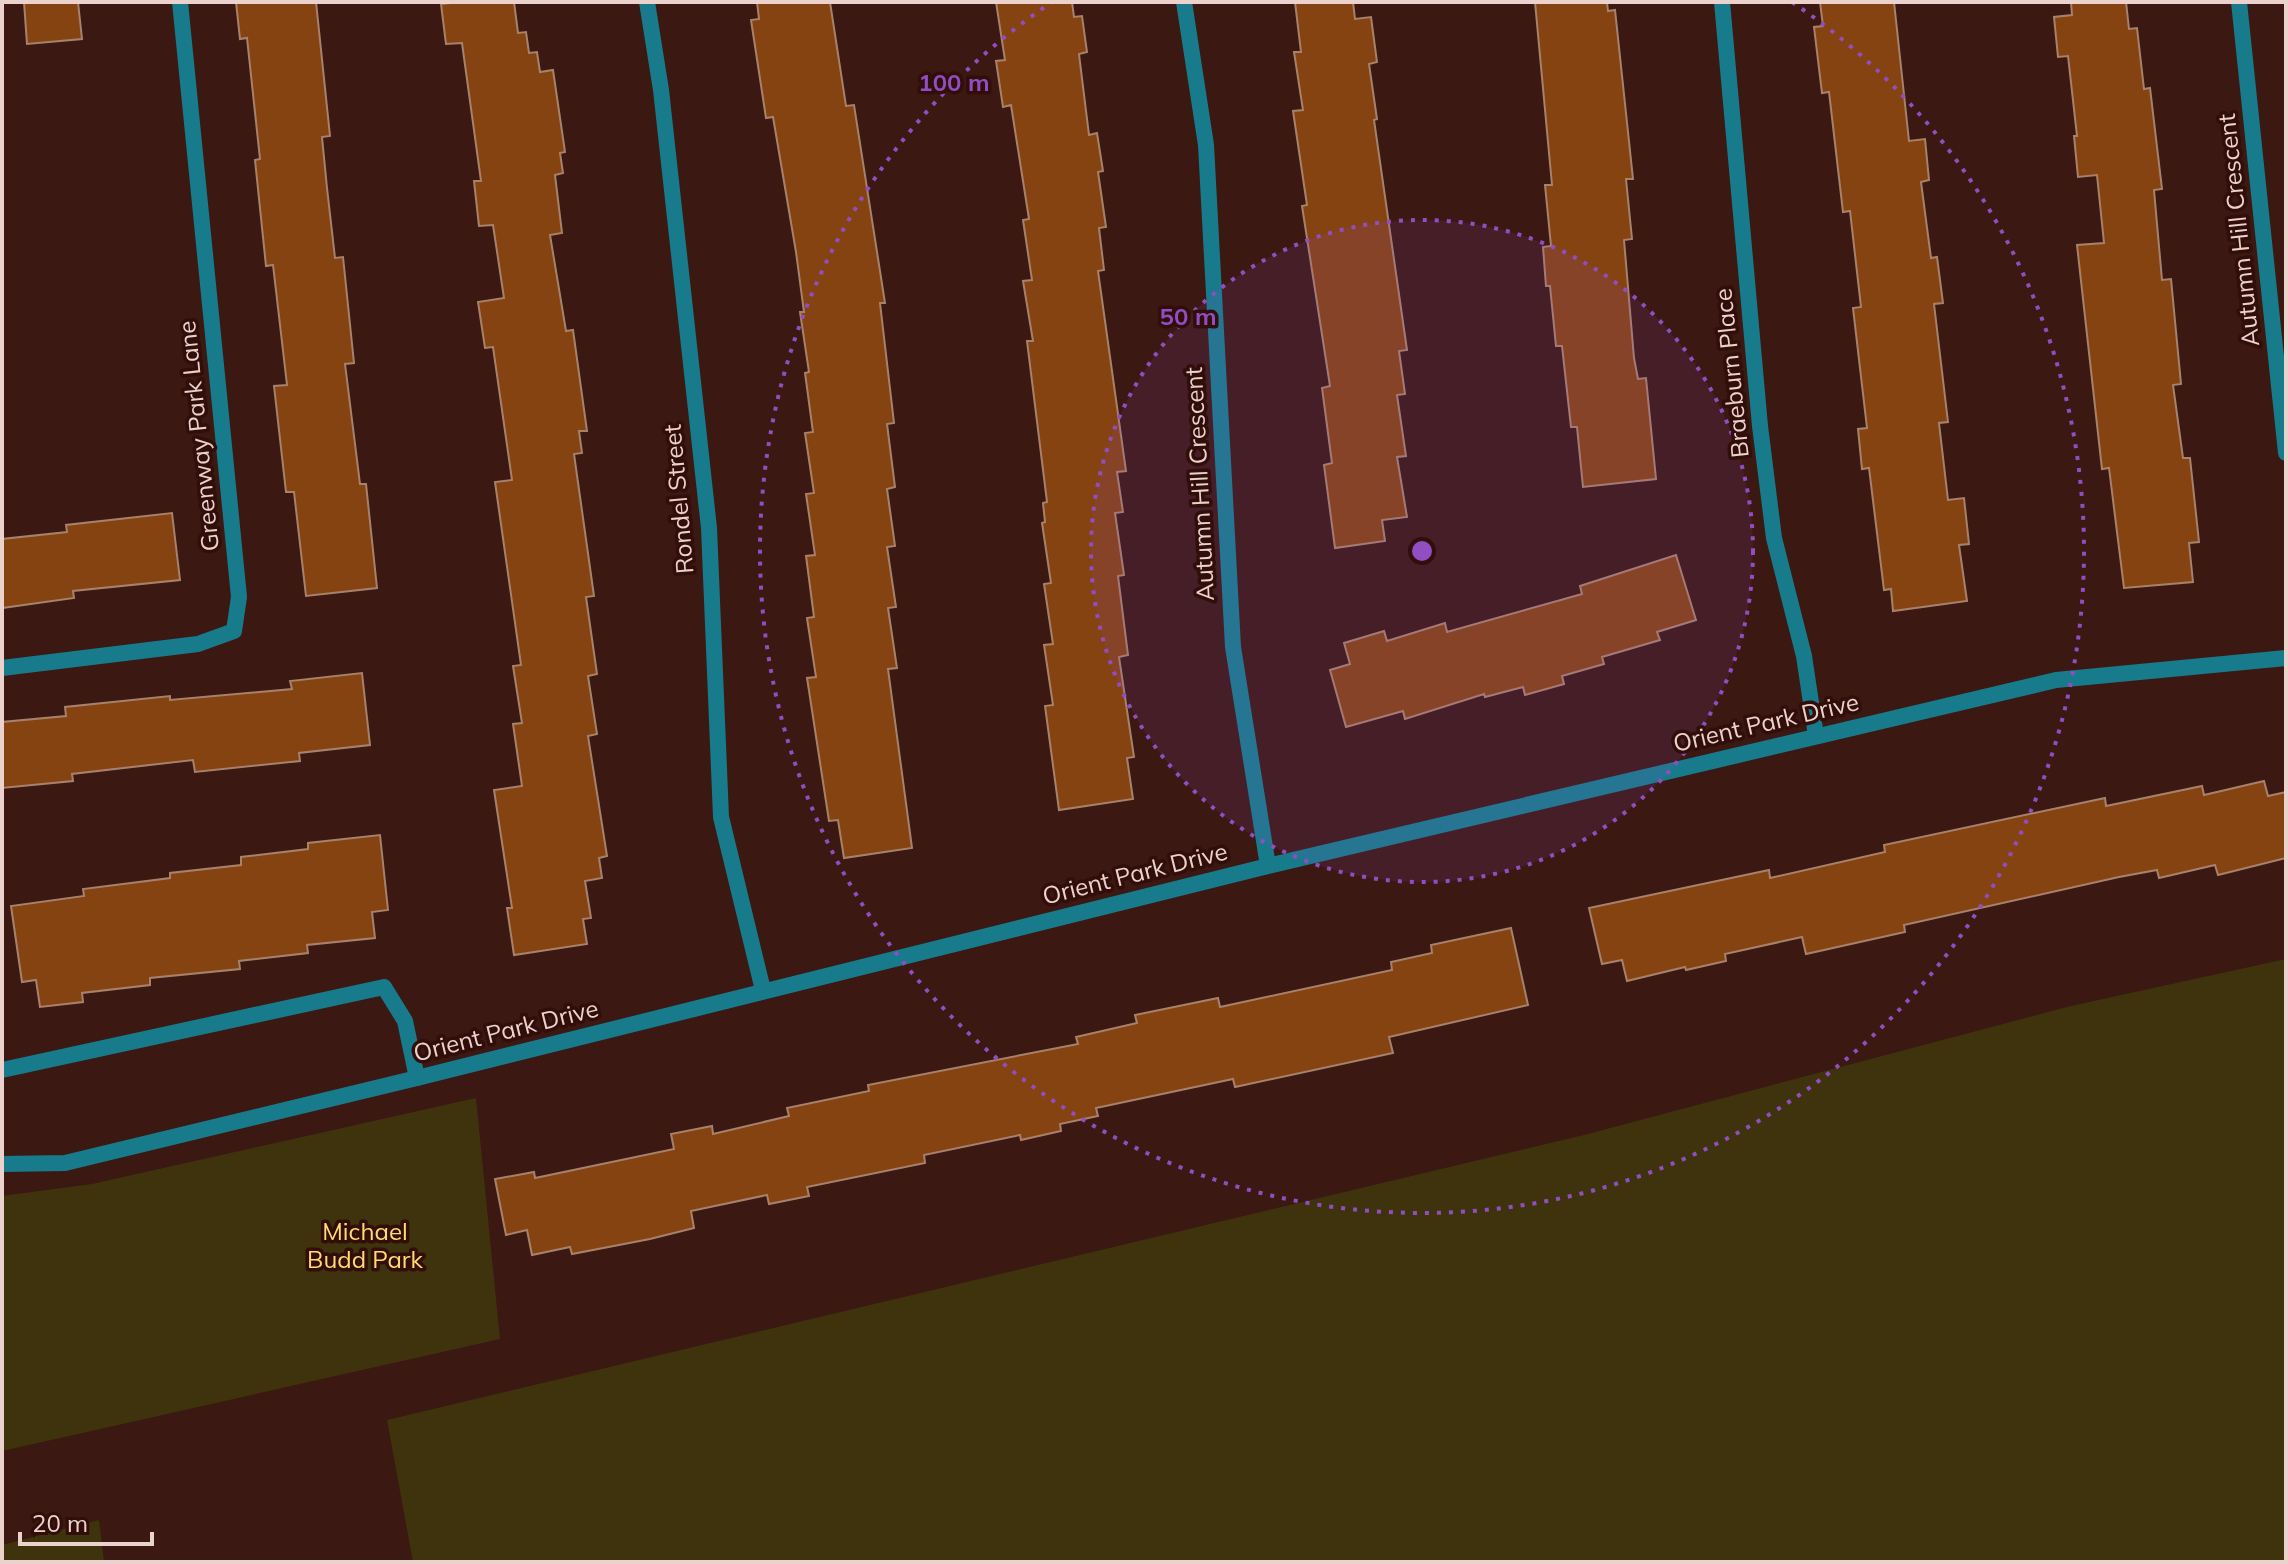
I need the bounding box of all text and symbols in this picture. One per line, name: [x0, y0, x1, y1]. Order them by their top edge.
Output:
text: 100 m: [918, 67, 990, 97]
street label: Autumn Hill Crescent: [2211, 112, 2265, 348]
street label: Braeburn Place: [1707, 287, 1755, 459]
text: 50 m: [1160, 301, 1216, 331]
street label: Greenway Park Lane: [171, 319, 225, 553]
street label: Autumn Hill Crescent: [1178, 366, 1220, 602]
street label: Rondel Street: [657, 423, 699, 575]
centre of rings: [1408, 537, 1436, 565]
street label: Orient Park Drive: [1670, 686, 1861, 758]
street label: Orient Park Drive: [1039, 836, 1230, 911]
street label: Orient Park Drive: [410, 993, 601, 1068]
park label: Michael Budd Park: [307, 1216, 424, 1274]
scale bar: [20, 1496, 152, 1546]
text: 20 m: [32, 1508, 88, 1538]

